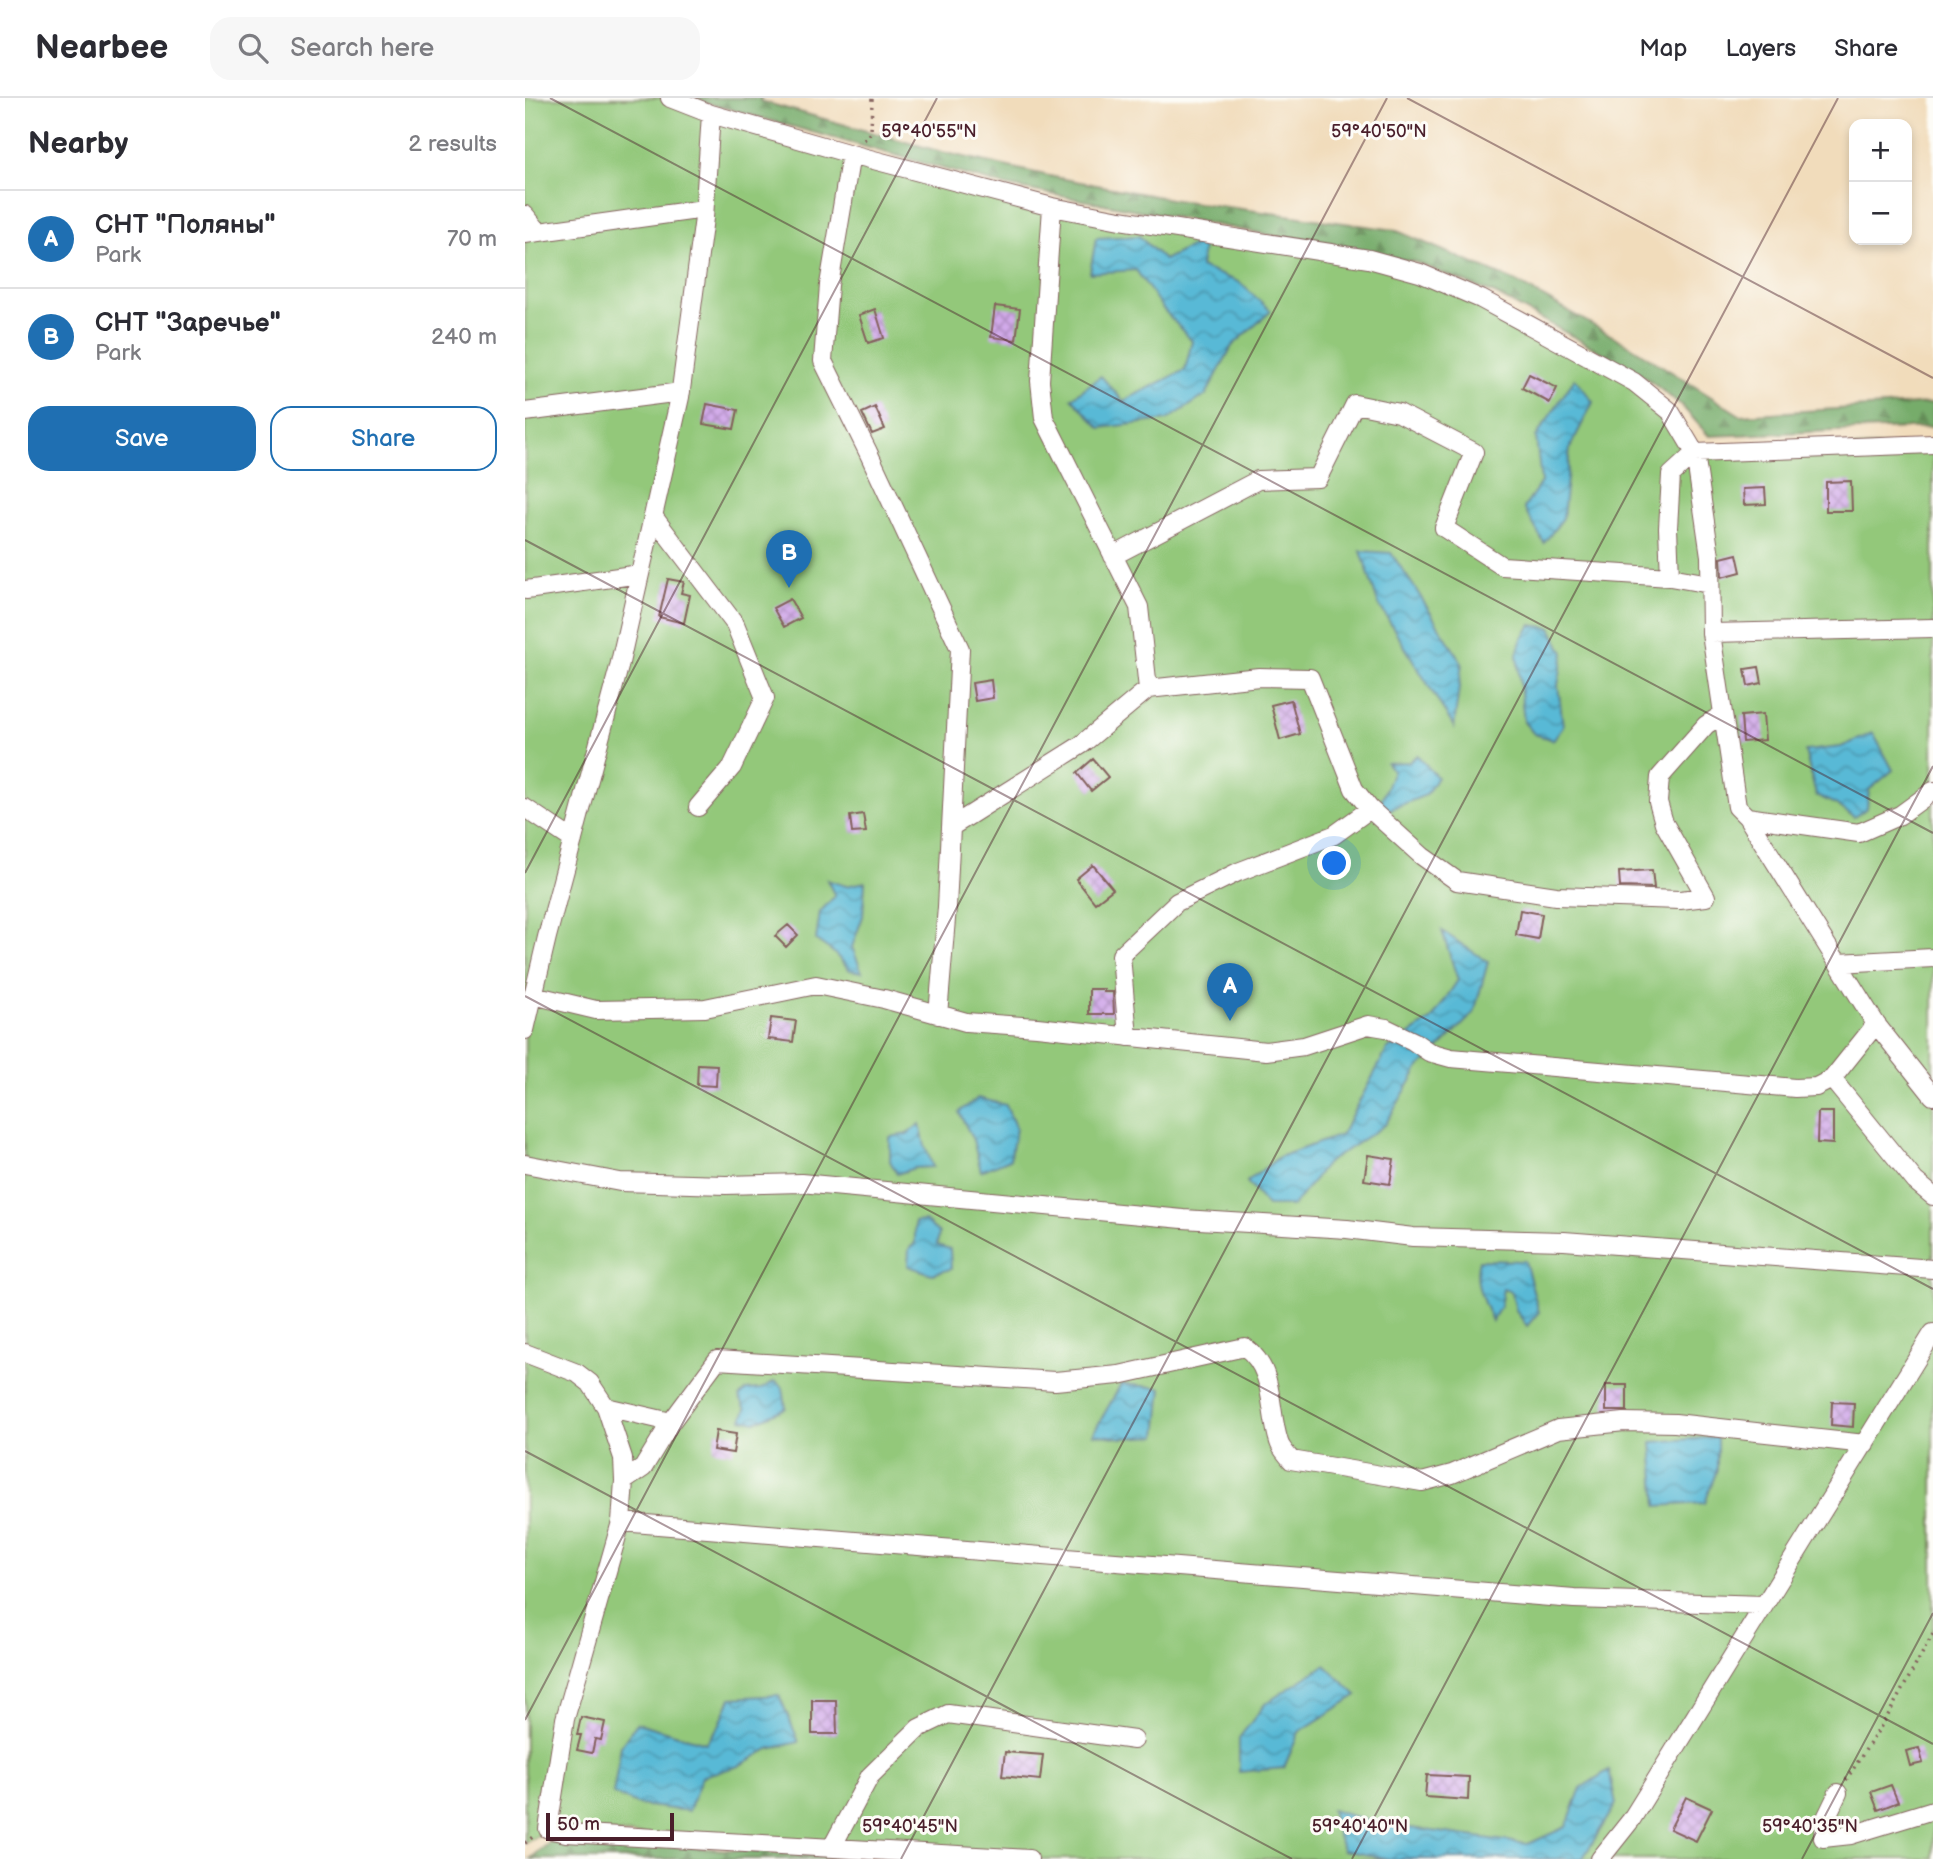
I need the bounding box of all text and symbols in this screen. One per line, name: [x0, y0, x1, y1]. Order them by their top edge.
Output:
search box: [210, 17, 700, 80]
text: Nearbee: [35, 28, 168, 68]
icon: search: [234, 29, 272, 67]
text: Search here: [290, 33, 434, 64]
text: Map: [1639, 34, 1687, 63]
text: Layers: [1725, 34, 1796, 63]
text: Share: [1834, 34, 1898, 63]
map controls: [1849, 119, 1912, 245]
button: +: [1849, 119, 1912, 182]
text: 59°40'55"N: [881, 121, 977, 142]
text: 59°40'50"N: [1331, 121, 1427, 142]
text: Nearby: [28, 126, 128, 162]
text: 2 results: [408, 130, 497, 158]
button: −: [1849, 182, 1912, 245]
text: СНТ "Поляны": [95, 210, 276, 241]
text: A: [44, 225, 58, 253]
text: 70 m: [447, 225, 497, 253]
text: Park: [95, 241, 141, 269]
text: СНТ "Заречье": [95, 308, 281, 339]
text: B: [43, 323, 59, 351]
text: 240 m: [431, 323, 497, 351]
text: Park: [95, 339, 141, 367]
button: Save: [28, 406, 256, 471]
button: Share: [270, 406, 497, 471]
pin: B: [766, 530, 812, 588]
your location: [1317, 846, 1351, 880]
pin: A: [1207, 963, 1253, 1021]
scale bar: [546, 1810, 674, 1842]
text: 50 m: [557, 1813, 600, 1836]
text: 59°40'45"N: [862, 1816, 958, 1837]
text: 59°40'40"N: [1312, 1816, 1408, 1837]
text: 59°40'35"N: [1762, 1816, 1858, 1837]

